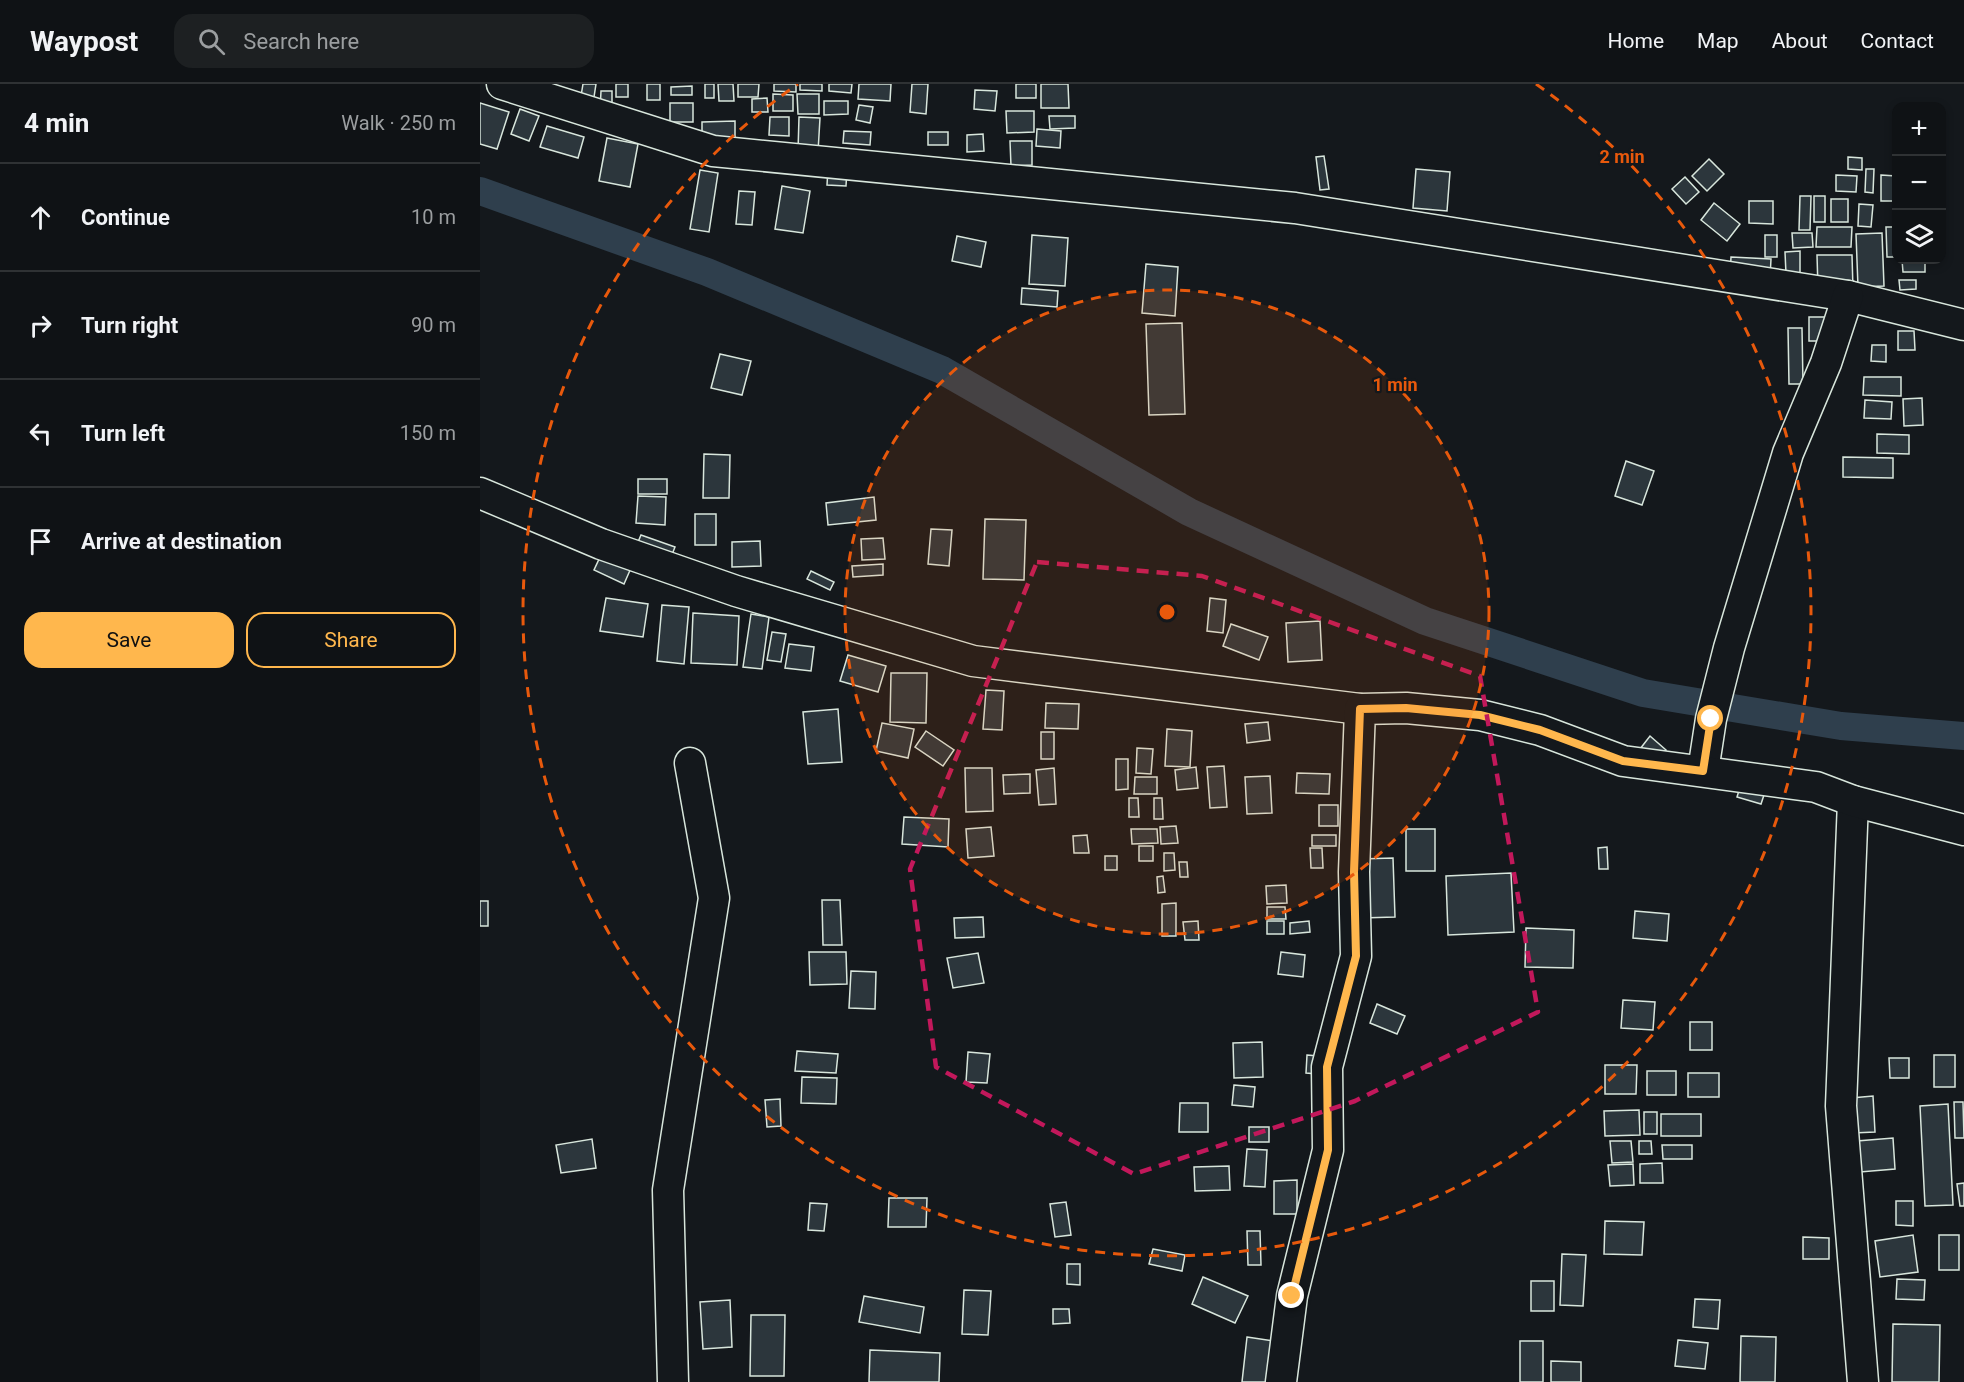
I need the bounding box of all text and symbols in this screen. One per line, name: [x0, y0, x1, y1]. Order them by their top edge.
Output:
search box: [174, 14, 594, 68]
text: Waypost: [30, 25, 138, 58]
icon: search: [195, 25, 228, 58]
text: Search here: [243, 29, 359, 54]
text: Home: [1608, 29, 1664, 53]
text: Map: [1697, 29, 1739, 53]
text: About: [1772, 29, 1828, 53]
text: Contact: [1861, 29, 1934, 53]
map controls: [1892, 102, 1946, 264]
button: +: [1892, 102, 1946, 156]
text: 4 min: [24, 108, 89, 138]
text: Walk · 250 m: [341, 111, 456, 135]
text: 2 min: [1599, 146, 1645, 167]
button: −: [1892, 156, 1946, 210]
icon: ahead: [24, 201, 57, 234]
text: Continue: [81, 205, 170, 230]
text: 10 m: [411, 205, 456, 229]
button: layers: [1892, 210, 1946, 264]
icon: right: [24, 309, 57, 342]
text: Turn right: [81, 313, 178, 338]
text: 90 m: [411, 313, 456, 337]
text: 1 min: [1372, 374, 1418, 395]
icon: left: [24, 417, 57, 450]
text: Turn left: [81, 421, 165, 446]
text: 150 m: [400, 421, 456, 445]
icon: arrive: [24, 525, 57, 558]
text: Arrive at destination: [81, 529, 282, 554]
centre of rings: [1157, 602, 1177, 622]
button: Save: [24, 612, 234, 668]
button: Share: [246, 612, 456, 668]
route start: [1697, 705, 1723, 731]
route end: [1278, 1282, 1304, 1308]

